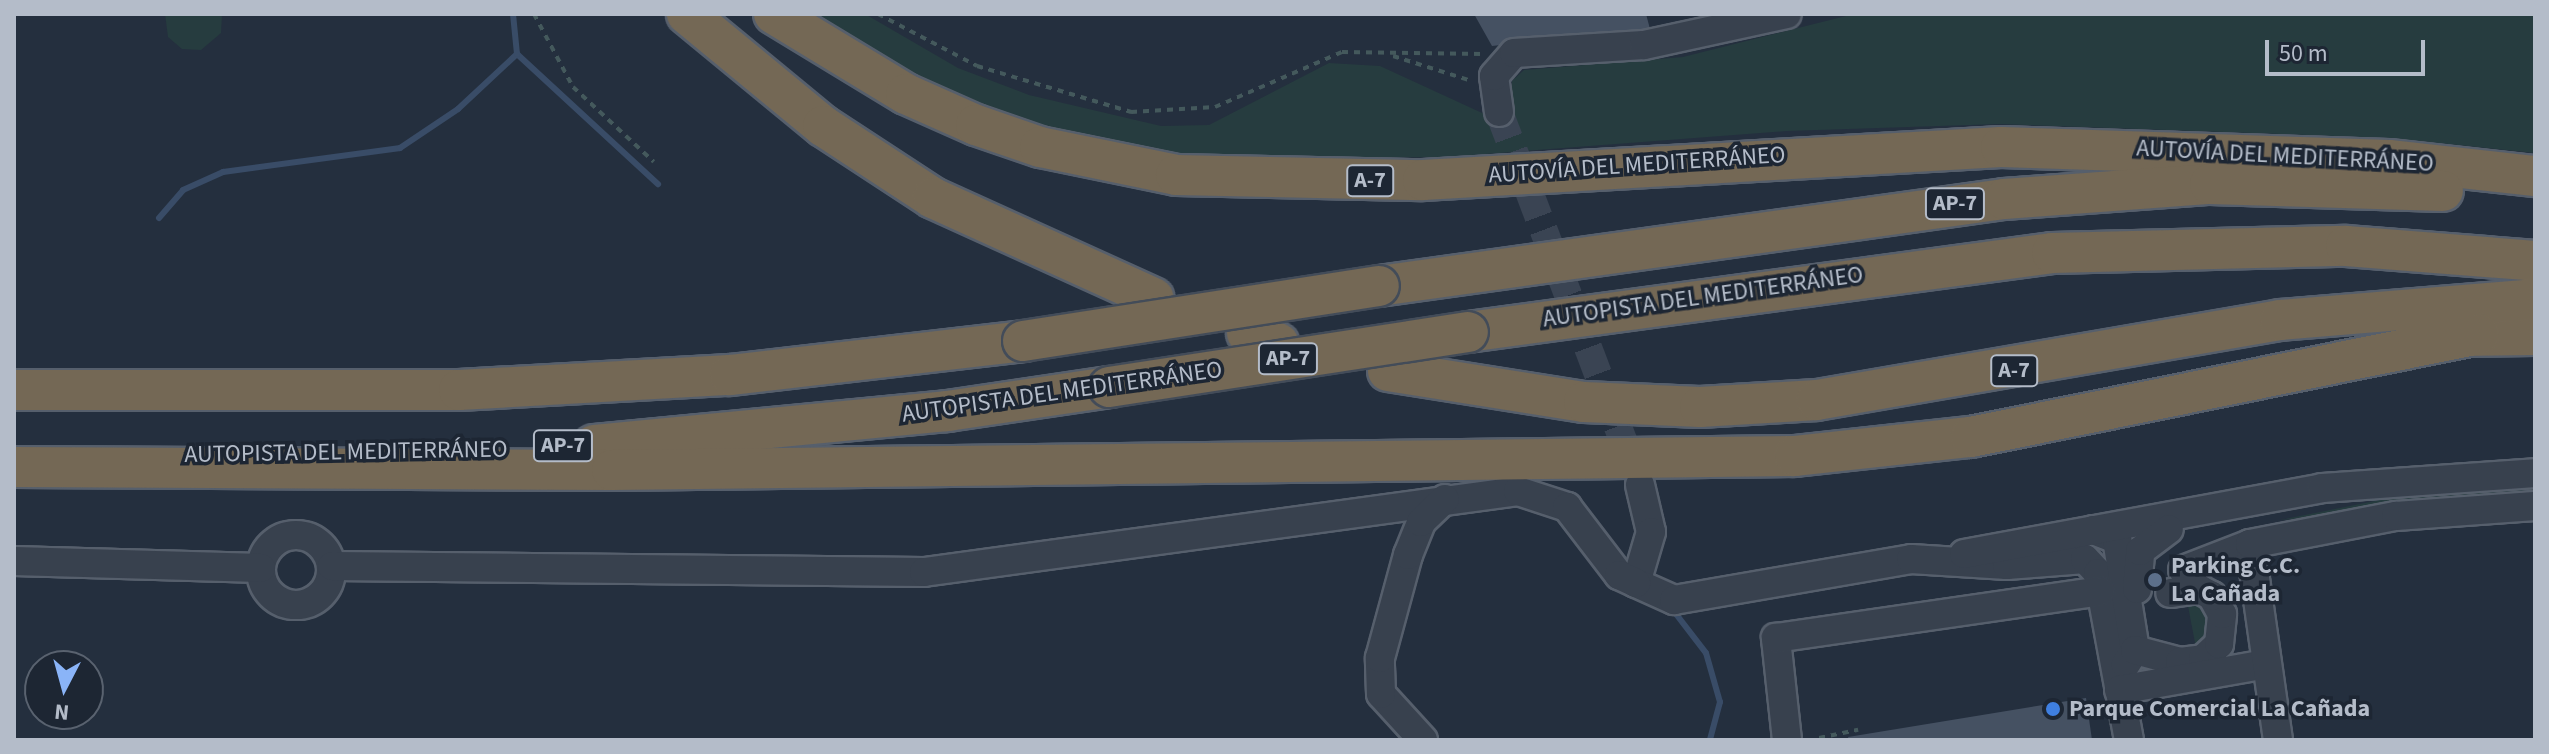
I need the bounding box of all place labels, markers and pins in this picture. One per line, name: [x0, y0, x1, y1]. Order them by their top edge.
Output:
place label: Parking C.C. La Cañada: [2171, 552, 2300, 608]
marker: Parking C.C. La Cañada: [2146, 571, 2164, 589]
place label: Parque Comercial La Cañada: [2069, 695, 2370, 723]
marker: Parque Comercial La Cañada: [2044, 700, 2062, 718]

